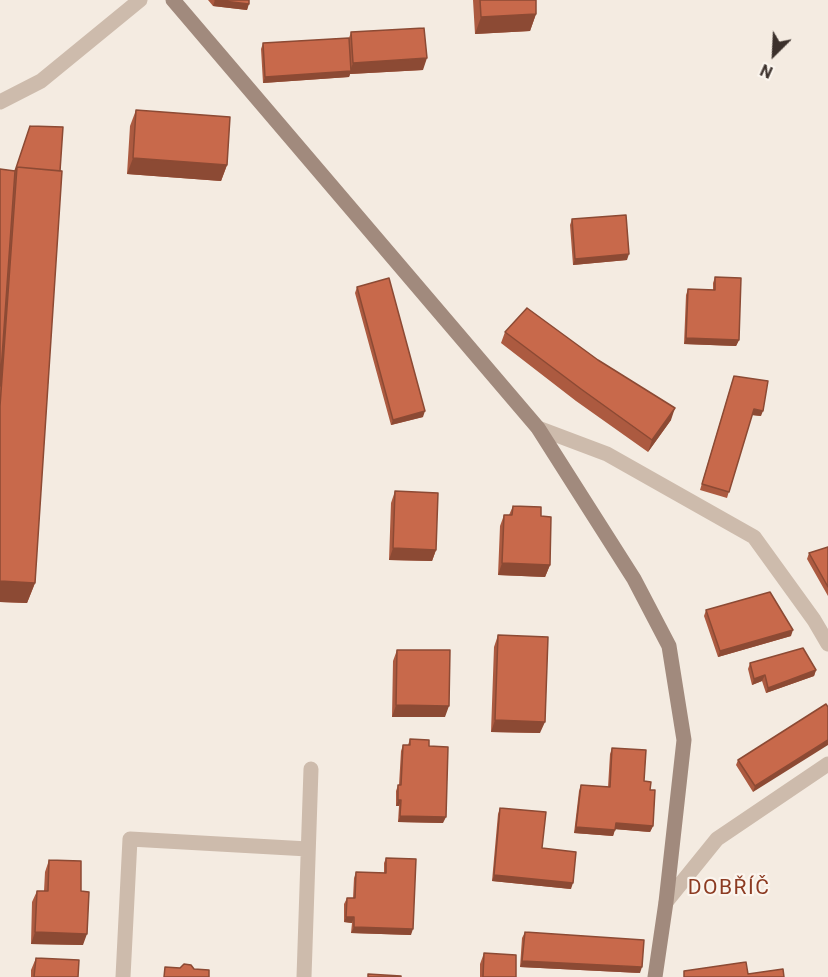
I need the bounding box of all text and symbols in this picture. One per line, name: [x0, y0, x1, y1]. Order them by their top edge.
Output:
north arrow: [744, 24, 804, 84]
text: N: [757, 60, 776, 82]
district label: DOBŘÍČ: [688, 876, 770, 902]

